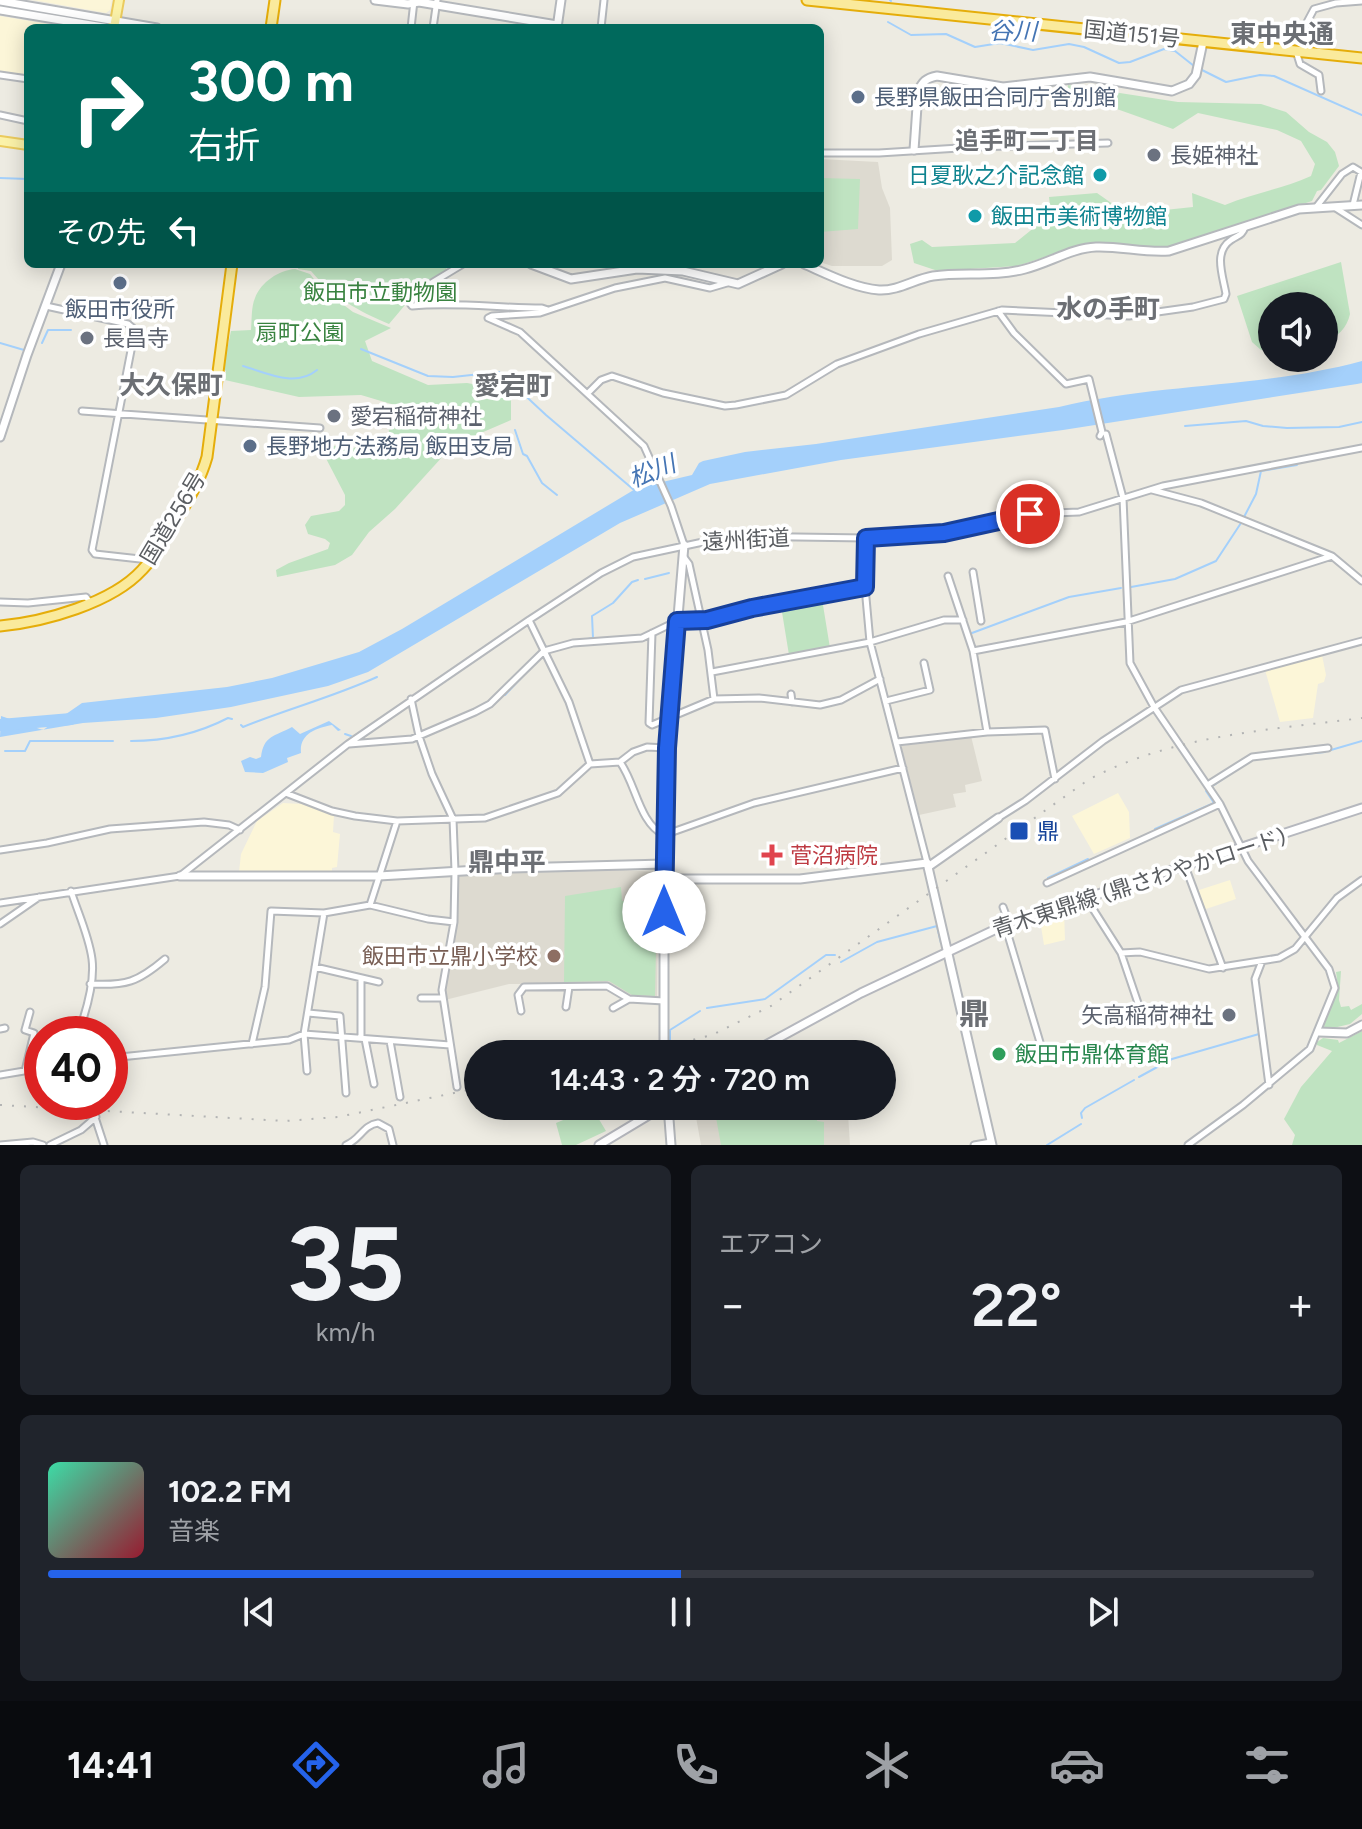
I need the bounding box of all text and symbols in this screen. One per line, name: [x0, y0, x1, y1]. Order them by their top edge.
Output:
water label: 谷川: [989, 16, 1040, 46]
street label: 国道151号: [1082, 16, 1182, 52]
district label: 東中央通: [1230, 18, 1334, 50]
text: 300 m: [188, 48, 354, 115]
icon: right: [56, 56, 160, 160]
place label: 長野県飯田合同庁舎別館: [874, 84, 1116, 111]
marker: 長野県飯田合同庁舎別館: [849, 88, 867, 106]
text: 右折: [188, 124, 260, 167]
district label: 追手町二丁目: [955, 126, 1099, 155]
place label: 長姫神社: [1170, 142, 1258, 169]
marker: 長姫神社: [1145, 146, 1163, 164]
place label: 日夏耿之介記念館: [908, 162, 1084, 189]
marker: 日夏耿之介記念館: [1091, 166, 1109, 184]
place label: 飯田市美術博物館: [991, 203, 1167, 230]
marker: 飯田市美術博物館: [966, 207, 984, 225]
icon: left: [162, 208, 206, 252]
text: その先: [56, 214, 146, 251]
marker: 飯田市役所: [111, 274, 129, 292]
park label: 飯田市立動物園: [303, 279, 457, 306]
map controls: [1258, 292, 1338, 372]
button: sound: [1258, 292, 1338, 372]
district label: 水の手町: [1056, 293, 1160, 325]
place label: 飯田市役所: [65, 296, 175, 323]
park label: 扇町公園: [256, 319, 344, 346]
place label: 長昌寺: [103, 325, 169, 352]
marker: 長昌寺: [78, 329, 96, 347]
district label: 大久保町: [119, 369, 223, 401]
district label: 愛宕町: [474, 370, 552, 402]
place label: 愛宕稲荷神社: [350, 403, 482, 430]
marker: 愛宕稲荷神社: [325, 407, 343, 425]
place label: 長野地方法務局 飯田支局: [266, 433, 513, 460]
marker: 長野地方法務局 飯田支局: [241, 437, 259, 455]
water label: 松川: [624, 447, 682, 493]
street label: 国道256号: [135, 467, 211, 569]
pin: [996, 480, 1064, 548]
icon: arrive: [1008, 492, 1052, 536]
street label: 遠州街道: [701, 524, 791, 556]
place label: 鼎: [1037, 818, 1059, 845]
marker: 鼎: [1008, 820, 1030, 842]
street label: 青木東鼎線 (鼎さわやかロード): [989, 823, 1289, 943]
place label: 菅沼病院: [790, 842, 878, 869]
marker: 菅沼病院: [761, 844, 783, 866]
district label: 鼎中平: [468, 846, 546, 878]
position arrow: [622, 870, 706, 954]
place label: 飯田市立鼎小学校: [362, 943, 538, 970]
marker: 飯田市立鼎小学校: [545, 947, 563, 965]
district label: 鼎: [959, 995, 989, 1032]
place label: 矢高稲荷神社: [1081, 1002, 1213, 1029]
marker: 矢高稲荷神社: [1220, 1006, 1238, 1024]
speed limit sign: 40: [24, 1016, 128, 1120]
place label: 飯田市鼎体育館: [1015, 1041, 1169, 1068]
marker: 飯田市鼎体育館: [990, 1045, 1008, 1063]
text: 14:43 · 2 分 · 720 m: [550, 1061, 810, 1098]
text: 35: [286, 1201, 405, 1326]
text: エアコン: [719, 1228, 823, 1260]
text: 22°: [971, 1269, 1062, 1341]
text: −: [719, 1278, 746, 1331]
text: +: [1287, 1278, 1314, 1331]
text: km/h: [316, 1316, 375, 1348]
text: 102.2 FM: [168, 1473, 292, 1510]
text: 音楽: [168, 1515, 220, 1547]
icon: previous: [237, 1590, 281, 1634]
icon: pause: [659, 1590, 703, 1634]
icon: next: [1081, 1590, 1125, 1634]
icon: directions: [288, 1737, 344, 1793]
icon: music: [478, 1737, 534, 1793]
icon: phone: [668, 1737, 724, 1793]
icon: climate: [859, 1737, 915, 1793]
icon: car: [1049, 1737, 1105, 1793]
icon: filters: [1239, 1737, 1295, 1793]
text: 14:41: [67, 1744, 154, 1787]

